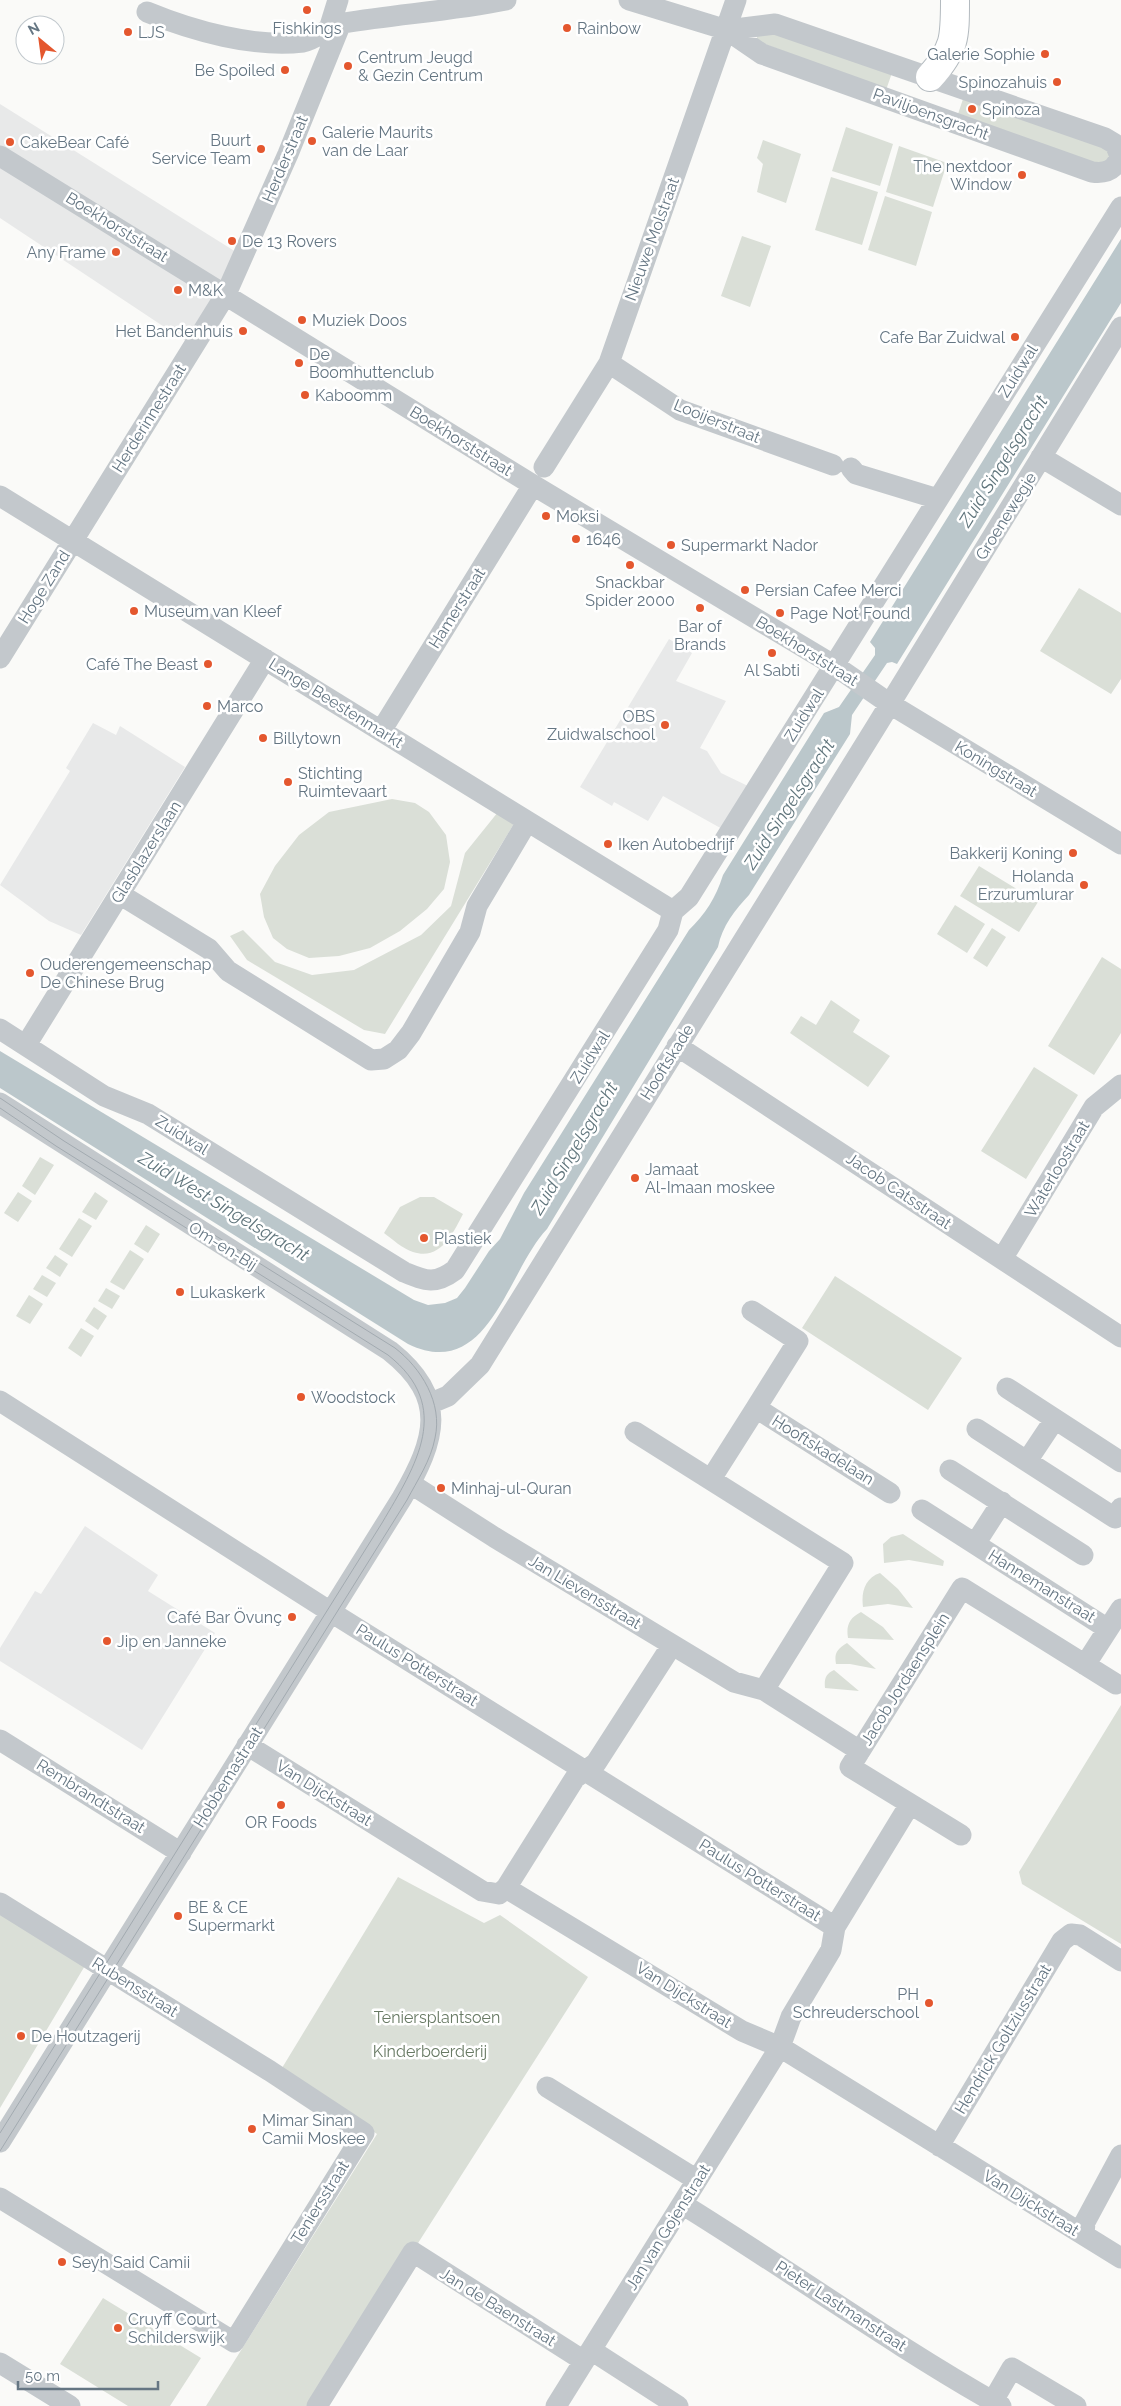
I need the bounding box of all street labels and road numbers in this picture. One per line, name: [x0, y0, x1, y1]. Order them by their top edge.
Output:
street label: Paviljoensgracht: [871, 84, 992, 144]
street label: Herderstraat: [258, 112, 312, 205]
street label: Nieuwe Molstraat: [621, 174, 683, 303]
street label: Boekhorststraat: [62, 188, 172, 266]
street label: Zuidwal: [994, 341, 1042, 401]
street label: Herderinnestraat: [108, 360, 190, 476]
street label: Looijerstraat: [671, 395, 764, 447]
street label: Boekhorststraat: [406, 402, 516, 480]
street label: Groenewegje: [972, 469, 1040, 563]
street label: Hoge Zand: [14, 547, 74, 627]
street label: Hamerstraat: [425, 564, 490, 652]
street label: Boekhorststraat: [752, 612, 862, 690]
street label: Lange Beestenmarkt: [265, 654, 407, 752]
street label: Zuidwal: [780, 685, 828, 745]
street label: Koningstraat: [951, 737, 1041, 801]
street label: Glasblazerslaan: [107, 797, 185, 907]
street label: Hooftskade: [636, 1021, 698, 1103]
street label: Zuidwal: [566, 1027, 614, 1087]
street label: Zuidwal: [152, 1111, 212, 1159]
street label: Waterloostraat: [1021, 1117, 1094, 1221]
street label: Jacob Catsstraat: [843, 1149, 956, 1234]
street label: Om-en-Bij: [185, 1218, 261, 1274]
street label: Hooftskadelaan: [769, 1411, 877, 1489]
street label: Hannemanstraat: [985, 1545, 1100, 1627]
street label: Jan Lievensstraat: [525, 1551, 645, 1633]
street label: Jacob Jordaensplein: [857, 1609, 953, 1749]
street label: Paulus Potterstraat: [353, 1620, 482, 1710]
street label: Hobbemastraat: [189, 1723, 267, 1831]
street label: Rembrandtstraat: [33, 1755, 149, 1837]
street label: Van Dijckstraat: [273, 1756, 376, 1830]
street label: Paulus Potterstraat: [696, 1835, 825, 1925]
street label: Rubensstraat: [89, 1953, 182, 2021]
street label: Van Dijckstraat: [633, 1958, 736, 2032]
street label: Hendrick Goltziusstraat: [951, 1960, 1056, 2117]
street label: Teniersstraat: [287, 2156, 353, 2247]
street label: Jan van Gojenstraat: [622, 2160, 715, 2293]
street label: Van Dijckstraat: [980, 2166, 1083, 2240]
street label: Pieter Lastmanstraat: [772, 2257, 910, 2356]
street label: Jan de Baenstraat: [437, 2264, 560, 2351]

